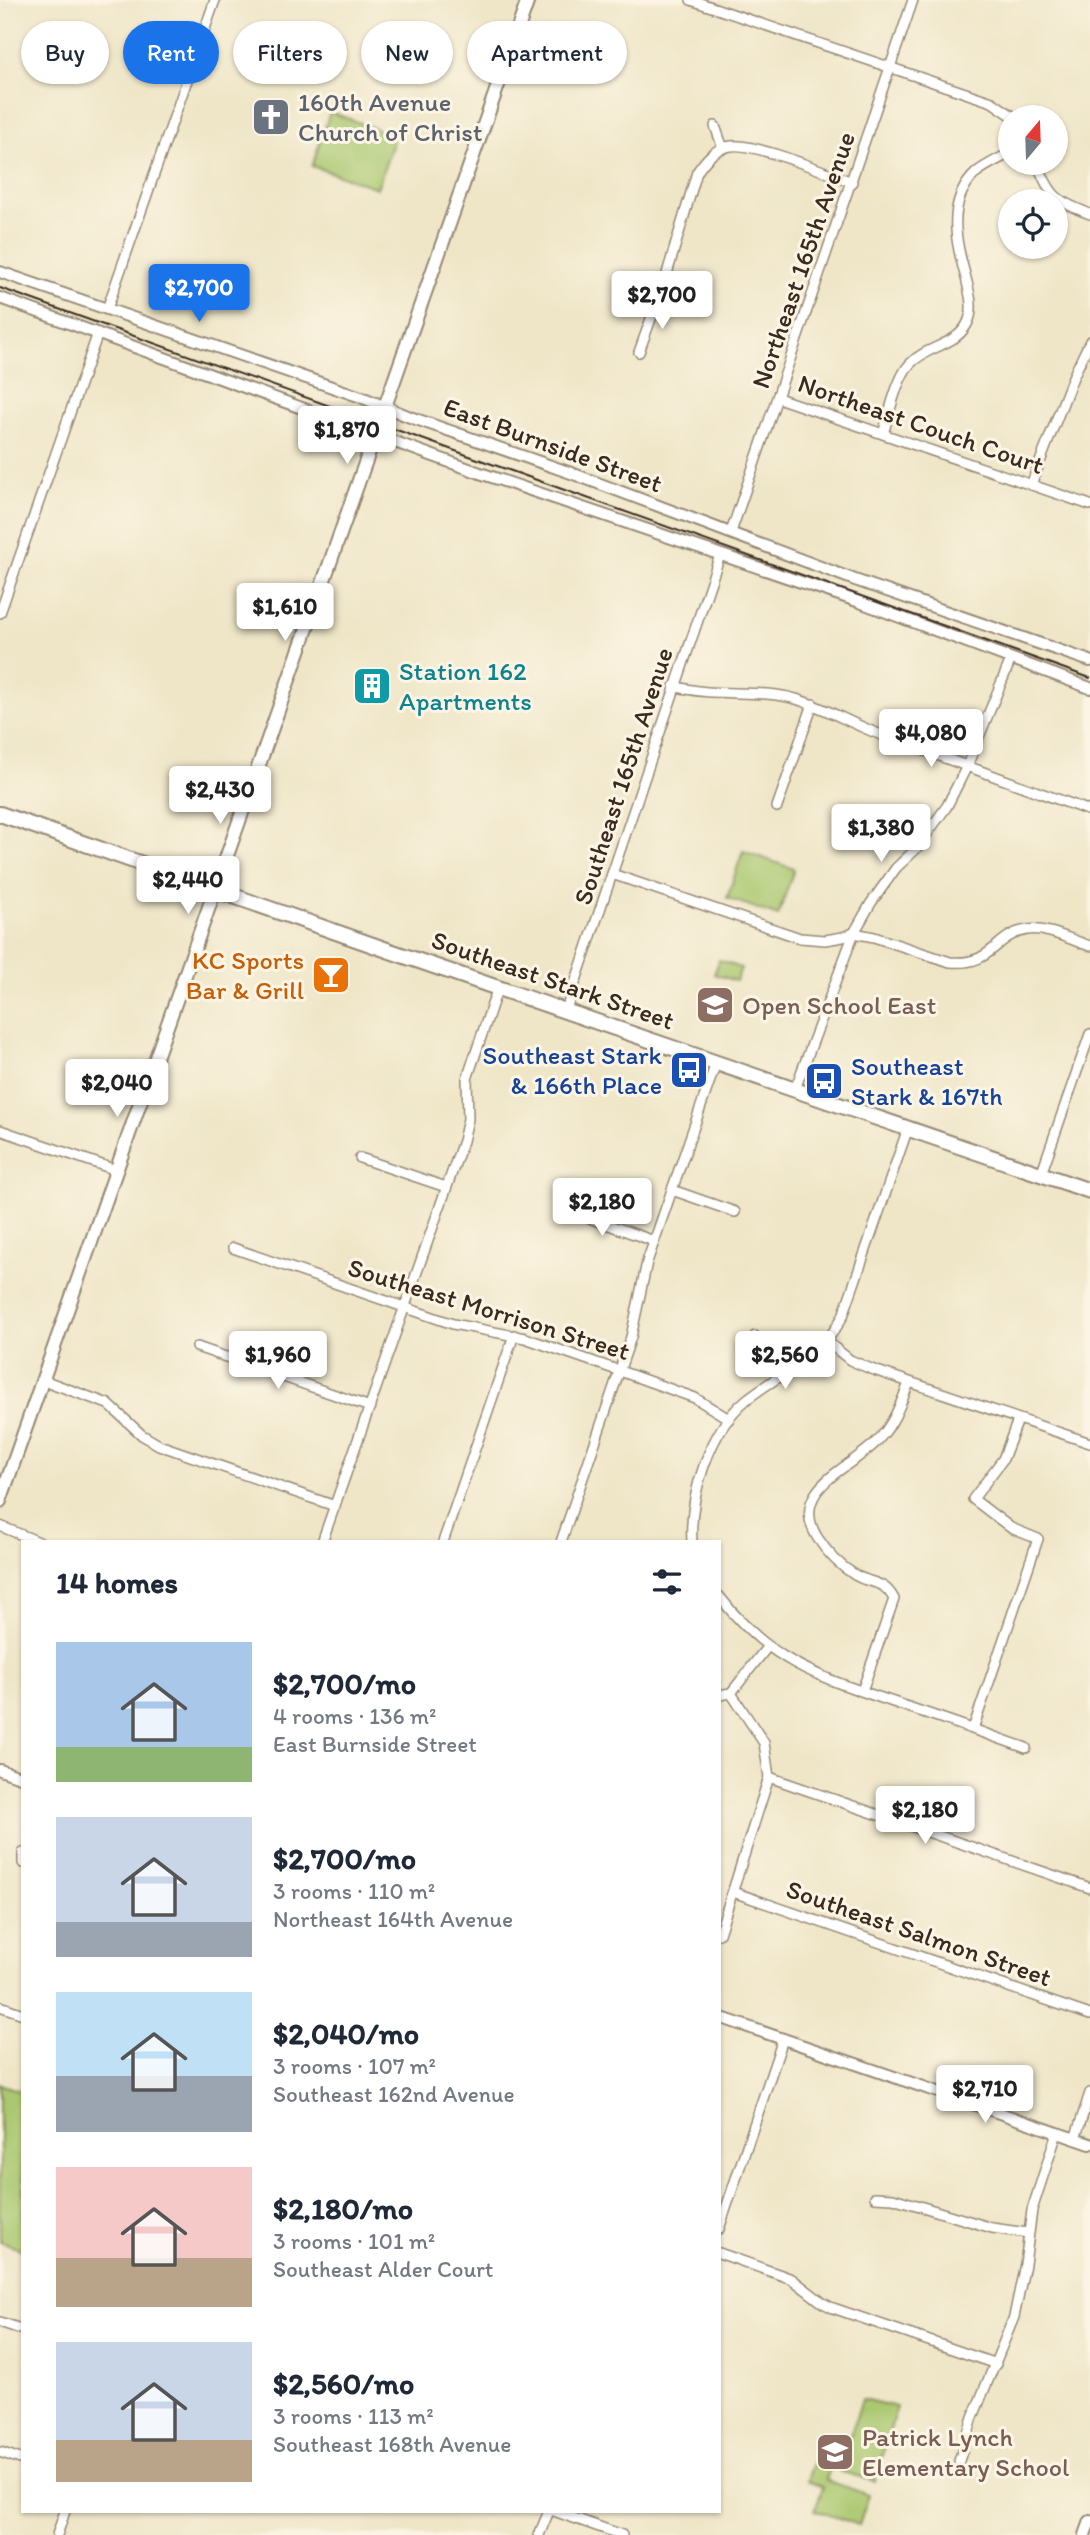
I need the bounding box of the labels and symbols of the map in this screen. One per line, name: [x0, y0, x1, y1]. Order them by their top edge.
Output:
place label: 160th Avenue Church of Christ: [298, 86, 483, 148]
church icon: 160th Avenue Church of Christ: [250, 96, 292, 138]
north arrow: [998, 105, 1068, 175]
street label: Northeast 165th Avenue: [744, 127, 862, 393]
pin: $2,700: [142, 264, 256, 324]
pin: $2,700: [605, 272, 719, 331]
street label: Northeast Couch Court: [794, 367, 1048, 481]
street label: East Burnside Street: [439, 391, 667, 500]
pin: $1,870: [290, 406, 404, 466]
pin: $1,610: [228, 584, 342, 643]
street label: Southeast 165th Avenue: [566, 643, 680, 909]
place label: Station 162 Apartments: [399, 655, 532, 717]
building icon: Station 162 Apartments: [351, 665, 393, 707]
pin: $4,080: [874, 710, 988, 769]
pin: $2,430: [163, 766, 277, 826]
pin: $1,380: [824, 804, 938, 864]
pin: $2,440: [131, 856, 245, 916]
street label: Southeast Stark Street: [427, 923, 679, 1037]
place label: KC Sports Bar & Grill: [186, 944, 304, 1006]
bar icon: KC Sports Bar & Grill: [310, 954, 352, 996]
school or university icon: Open School East: [694, 984, 736, 1026]
place label: Open School East: [742, 989, 937, 1021]
place label: Southeast Stark & 166th Place: [483, 1039, 663, 1101]
bus stop icon: Southeast Stark & 166th Place: [668, 1049, 710, 1091]
place label: Southeast Stark & 167th: [851, 1050, 1002, 1112]
pin: $2,040: [60, 1060, 174, 1119]
bus stop icon: Southeast Stark & 167th: [803, 1060, 845, 1102]
pin: $2,180: [545, 1178, 659, 1238]
street label: Southeast Morrison Street: [344, 1251, 634, 1367]
pin: $1,960: [221, 1332, 335, 1391]
pin: $2,560: [728, 1332, 842, 1391]
pin: $2,180: [868, 1786, 982, 1846]
street label: Southeast Salmon Street: [782, 1873, 1056, 1993]
pin: $2,710: [928, 2066, 1042, 2125]
place label: Patrick Lynch Elementary School: [862, 2421, 1069, 2483]
school or university icon: Patrick Lynch Elementary School: [814, 2431, 856, 2473]

